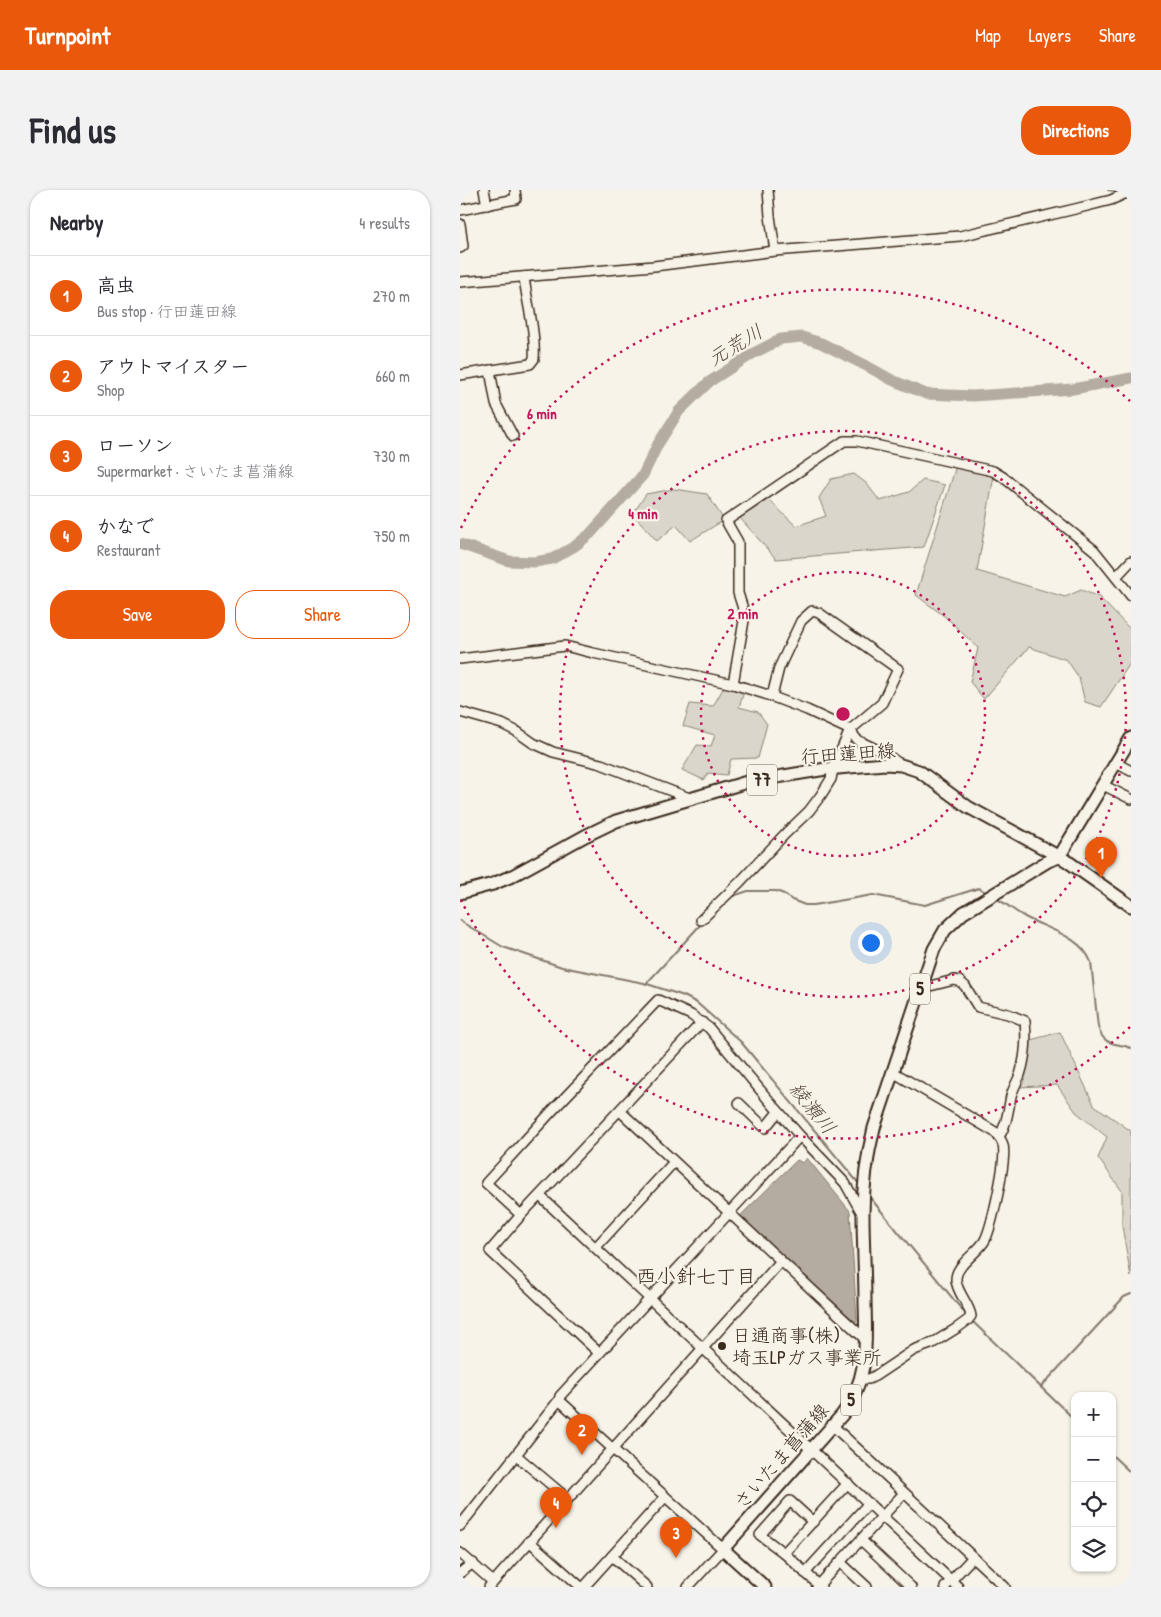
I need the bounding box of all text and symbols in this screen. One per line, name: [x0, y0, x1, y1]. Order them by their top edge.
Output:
text: Turnpoint: [25, 19, 110, 51]
text: Map: [975, 23, 1001, 48]
text: Layers: [1029, 23, 1071, 48]
text: Share: [1099, 23, 1136, 48]
button: Directions: [1021, 106, 1131, 155]
text: Find us: [30, 107, 116, 154]
text: Nearby: [50, 208, 103, 237]
text: 4 results: [359, 212, 410, 234]
text: 高虫: [97, 272, 135, 298]
text: 1: [63, 285, 69, 307]
text: 270 m: [373, 285, 410, 307]
text: Bus stop · 行田蓮田線: [97, 300, 237, 322]
water label: 元荒川: [702, 318, 767, 372]
text: アウトマイスター: [97, 353, 249, 379]
text: 2: [62, 365, 70, 387]
text: 660 m: [376, 365, 410, 387]
text: Shop: [97, 379, 124, 401]
text: 6 min: [527, 403, 557, 424]
text: ローソン: [97, 432, 173, 458]
text: 3: [62, 445, 70, 467]
text: 730 m: [373, 445, 410, 467]
text: Supermarket · さいたま菖蒲線: [97, 460, 294, 482]
text: 4 min: [628, 503, 658, 524]
text: かなで: [97, 513, 154, 539]
text: 4: [63, 525, 69, 547]
text: 750 m: [374, 525, 410, 547]
text: Restaurant: [97, 539, 160, 561]
button: Save: [50, 590, 225, 639]
button: Share: [235, 590, 410, 639]
text: 2 min: [728, 603, 759, 624]
centre of rings: [834, 705, 852, 723]
street label: 行田蓮田線: [800, 737, 896, 769]
road number: 77: [747, 764, 777, 796]
pin: 1: [1085, 837, 1117, 878]
your location: [858, 930, 884, 956]
road number: 5: [910, 974, 930, 1004]
water label: 綾瀬川: [784, 1076, 843, 1139]
district label: 西小針七丁目: [636, 1262, 756, 1289]
place label: 日通商事(株) 埼玉LPガス事業所: [732, 1322, 882, 1370]
marker: 日通商事(株) 埼玉LPガス事業所: [716, 1340, 728, 1352]
road number: 5: [841, 1384, 861, 1416]
map controls: [1071, 1392, 1116, 1572]
button: +: [1071, 1392, 1116, 1437]
street label: さいたま菖蒲線: [728, 1398, 834, 1514]
pin: 2: [566, 1414, 598, 1455]
button: −: [1071, 1437, 1116, 1482]
button: locate: [1071, 1482, 1116, 1527]
pin: 4: [540, 1487, 572, 1528]
pin: 3: [660, 1517, 692, 1558]
button: layers: [1071, 1527, 1116, 1572]

